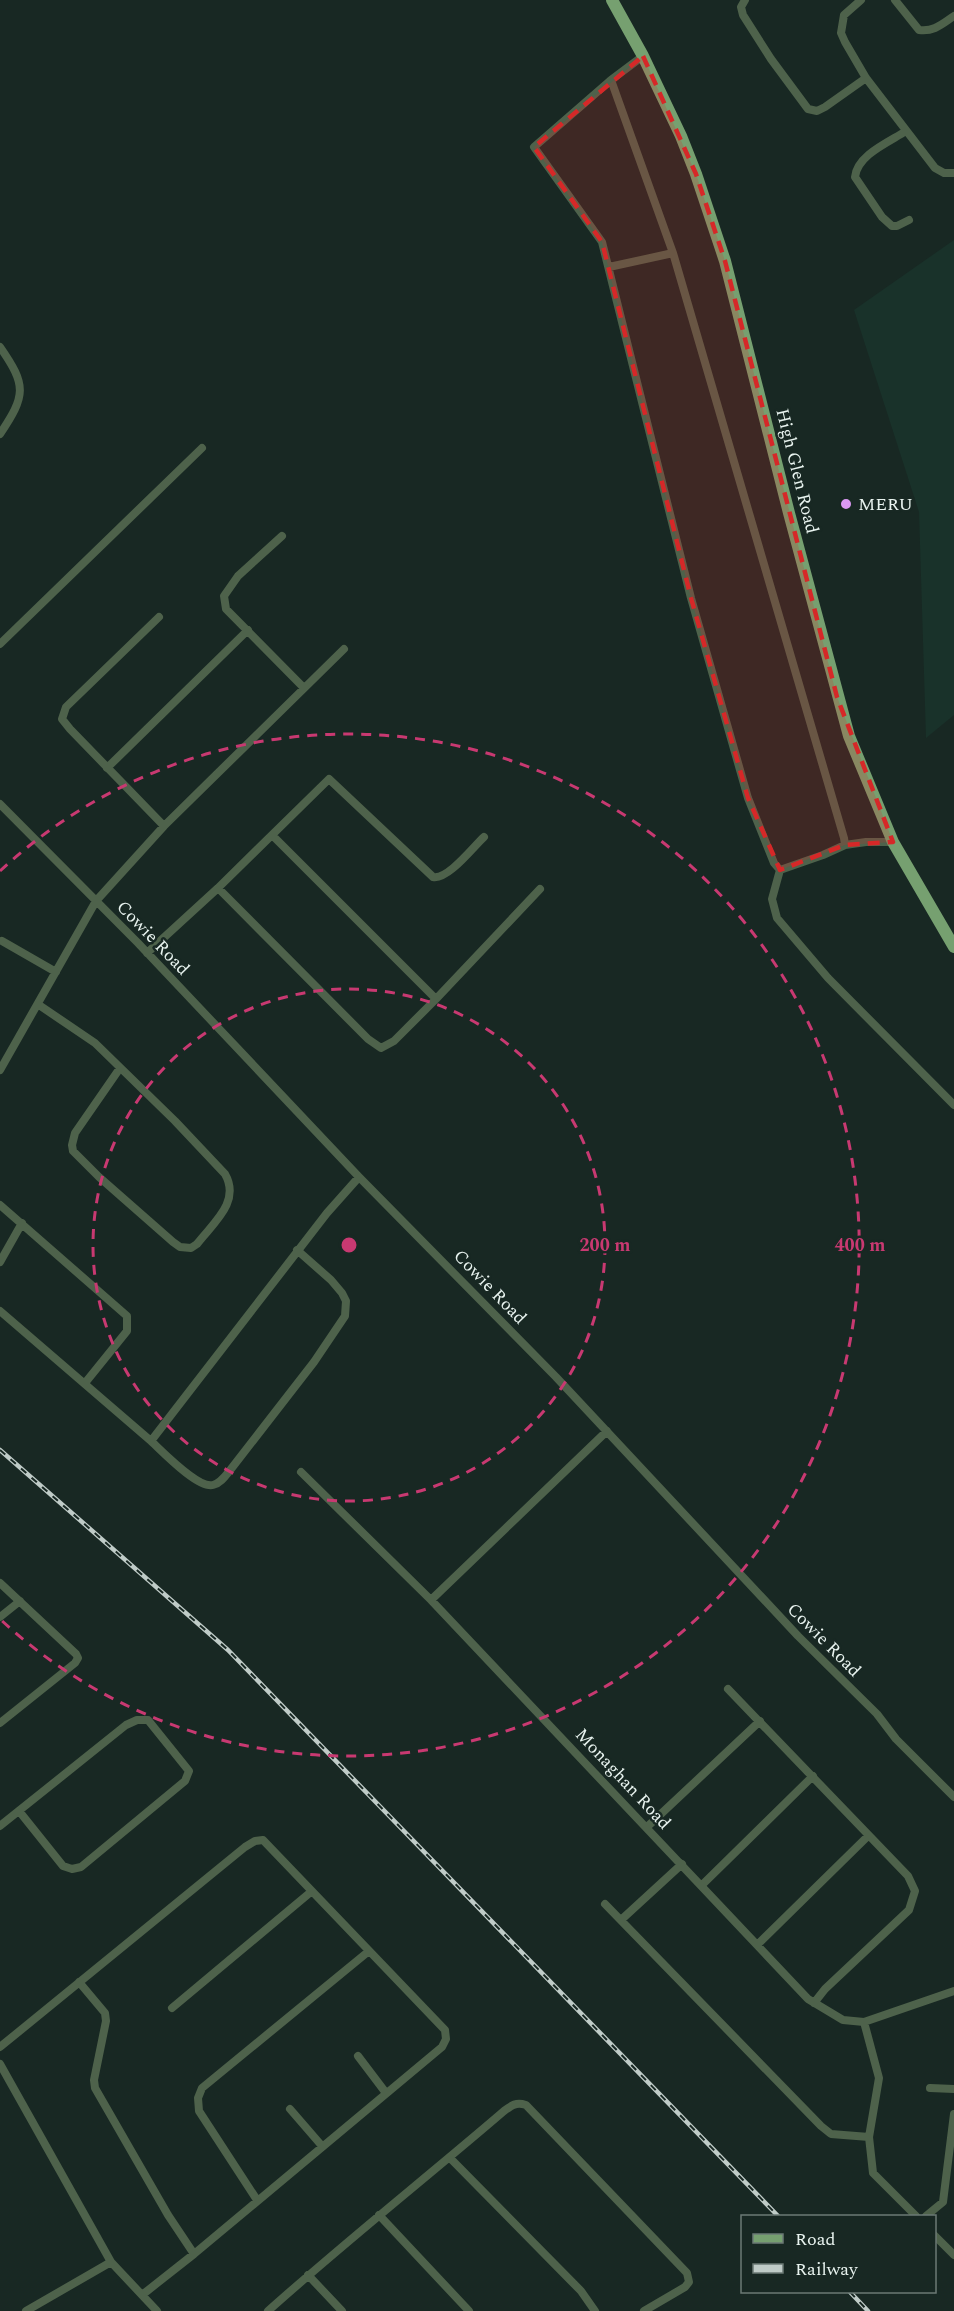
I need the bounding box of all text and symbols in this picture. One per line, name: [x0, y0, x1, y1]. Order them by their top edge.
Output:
street label: High Glen Road: [768, 406, 826, 536]
place label: MERU: [858, 491, 913, 518]
marker: MERU: [839, 497, 853, 511]
street label: Cowie Road: [110, 894, 196, 982]
text: 200 m: [579, 1232, 631, 1259]
text: 400 m: [834, 1232, 886, 1259]
centre of rings: [339, 1235, 359, 1255]
street label: Cowie Road: [447, 1243, 533, 1331]
street label: Cowie Road: [781, 1597, 867, 1683]
street label: Monaghan Road: [569, 1722, 677, 1836]
legend: [741, 2215, 936, 2293]
text: Road: [795, 2226, 836, 2253]
text: Railway: [795, 2256, 859, 2283]

